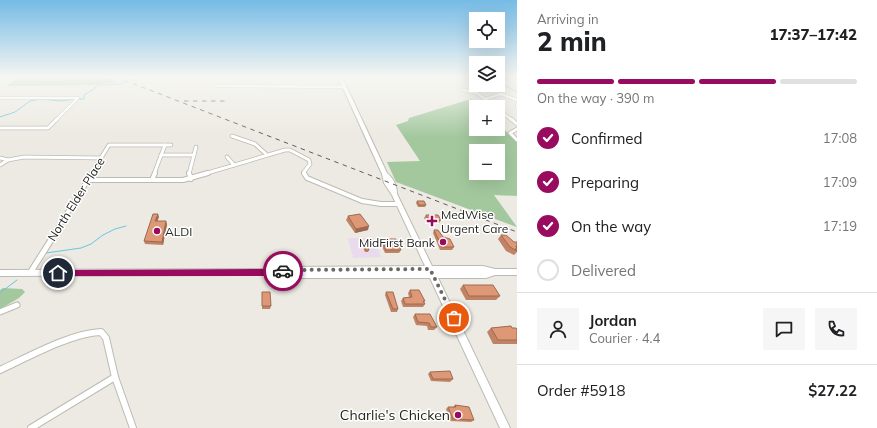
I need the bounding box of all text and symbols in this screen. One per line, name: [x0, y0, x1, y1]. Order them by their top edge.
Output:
text: Arriving in: [537, 11, 599, 27]
map controls: [469, 12, 505, 180]
button: locate: [469, 12, 505, 48]
text: 2 min: [537, 25, 607, 58]
text: 17:37–17:42: [770, 25, 857, 44]
button: layers: [469, 56, 505, 92]
text: On the way · 390 m: [537, 90, 654, 106]
button: +: [469, 100, 505, 136]
icon: check: [537, 127, 559, 149]
text: Confirmed: [571, 129, 642, 148]
text: 17:08: [823, 130, 857, 146]
button: −: [469, 144, 505, 180]
street label: North Elder Place: [44, 154, 108, 244]
icon: check: [537, 171, 559, 193]
text: Preparing: [571, 173, 639, 192]
text: 17:09: [823, 174, 857, 190]
place label: MedWise Urgent Care: [441, 207, 508, 236]
marker: MedWise Urgent Care: [426, 215, 438, 227]
icon: check: [537, 215, 559, 237]
text: On the way: [571, 217, 651, 236]
text: 17:19: [823, 218, 857, 234]
place label: ALDI: [165, 224, 192, 239]
marker: ALDI: [152, 226, 162, 236]
place label: MidFirst Bank: [359, 235, 436, 250]
marker: MidFirst Bank: [438, 237, 448, 247]
courier: [263, 251, 303, 291]
pin: [41, 256, 75, 290]
icon: car: [272, 260, 294, 282]
text: Delivered: [571, 261, 636, 280]
icon: home: [47, 262, 69, 284]
pin: [437, 301, 471, 335]
icon: bag: [443, 307, 465, 329]
button: person: [537, 308, 579, 350]
button: chat: [763, 308, 805, 350]
button: phone: [815, 308, 857, 350]
text: Jordan: [589, 311, 637, 330]
text: Courier · 4.4: [589, 330, 660, 346]
text: Order #5918: [537, 381, 625, 400]
text: $27.22: [808, 381, 857, 400]
place label: Charlie's Chicken: [340, 406, 450, 424]
marker: Charlie's Chicken: [453, 410, 463, 420]

